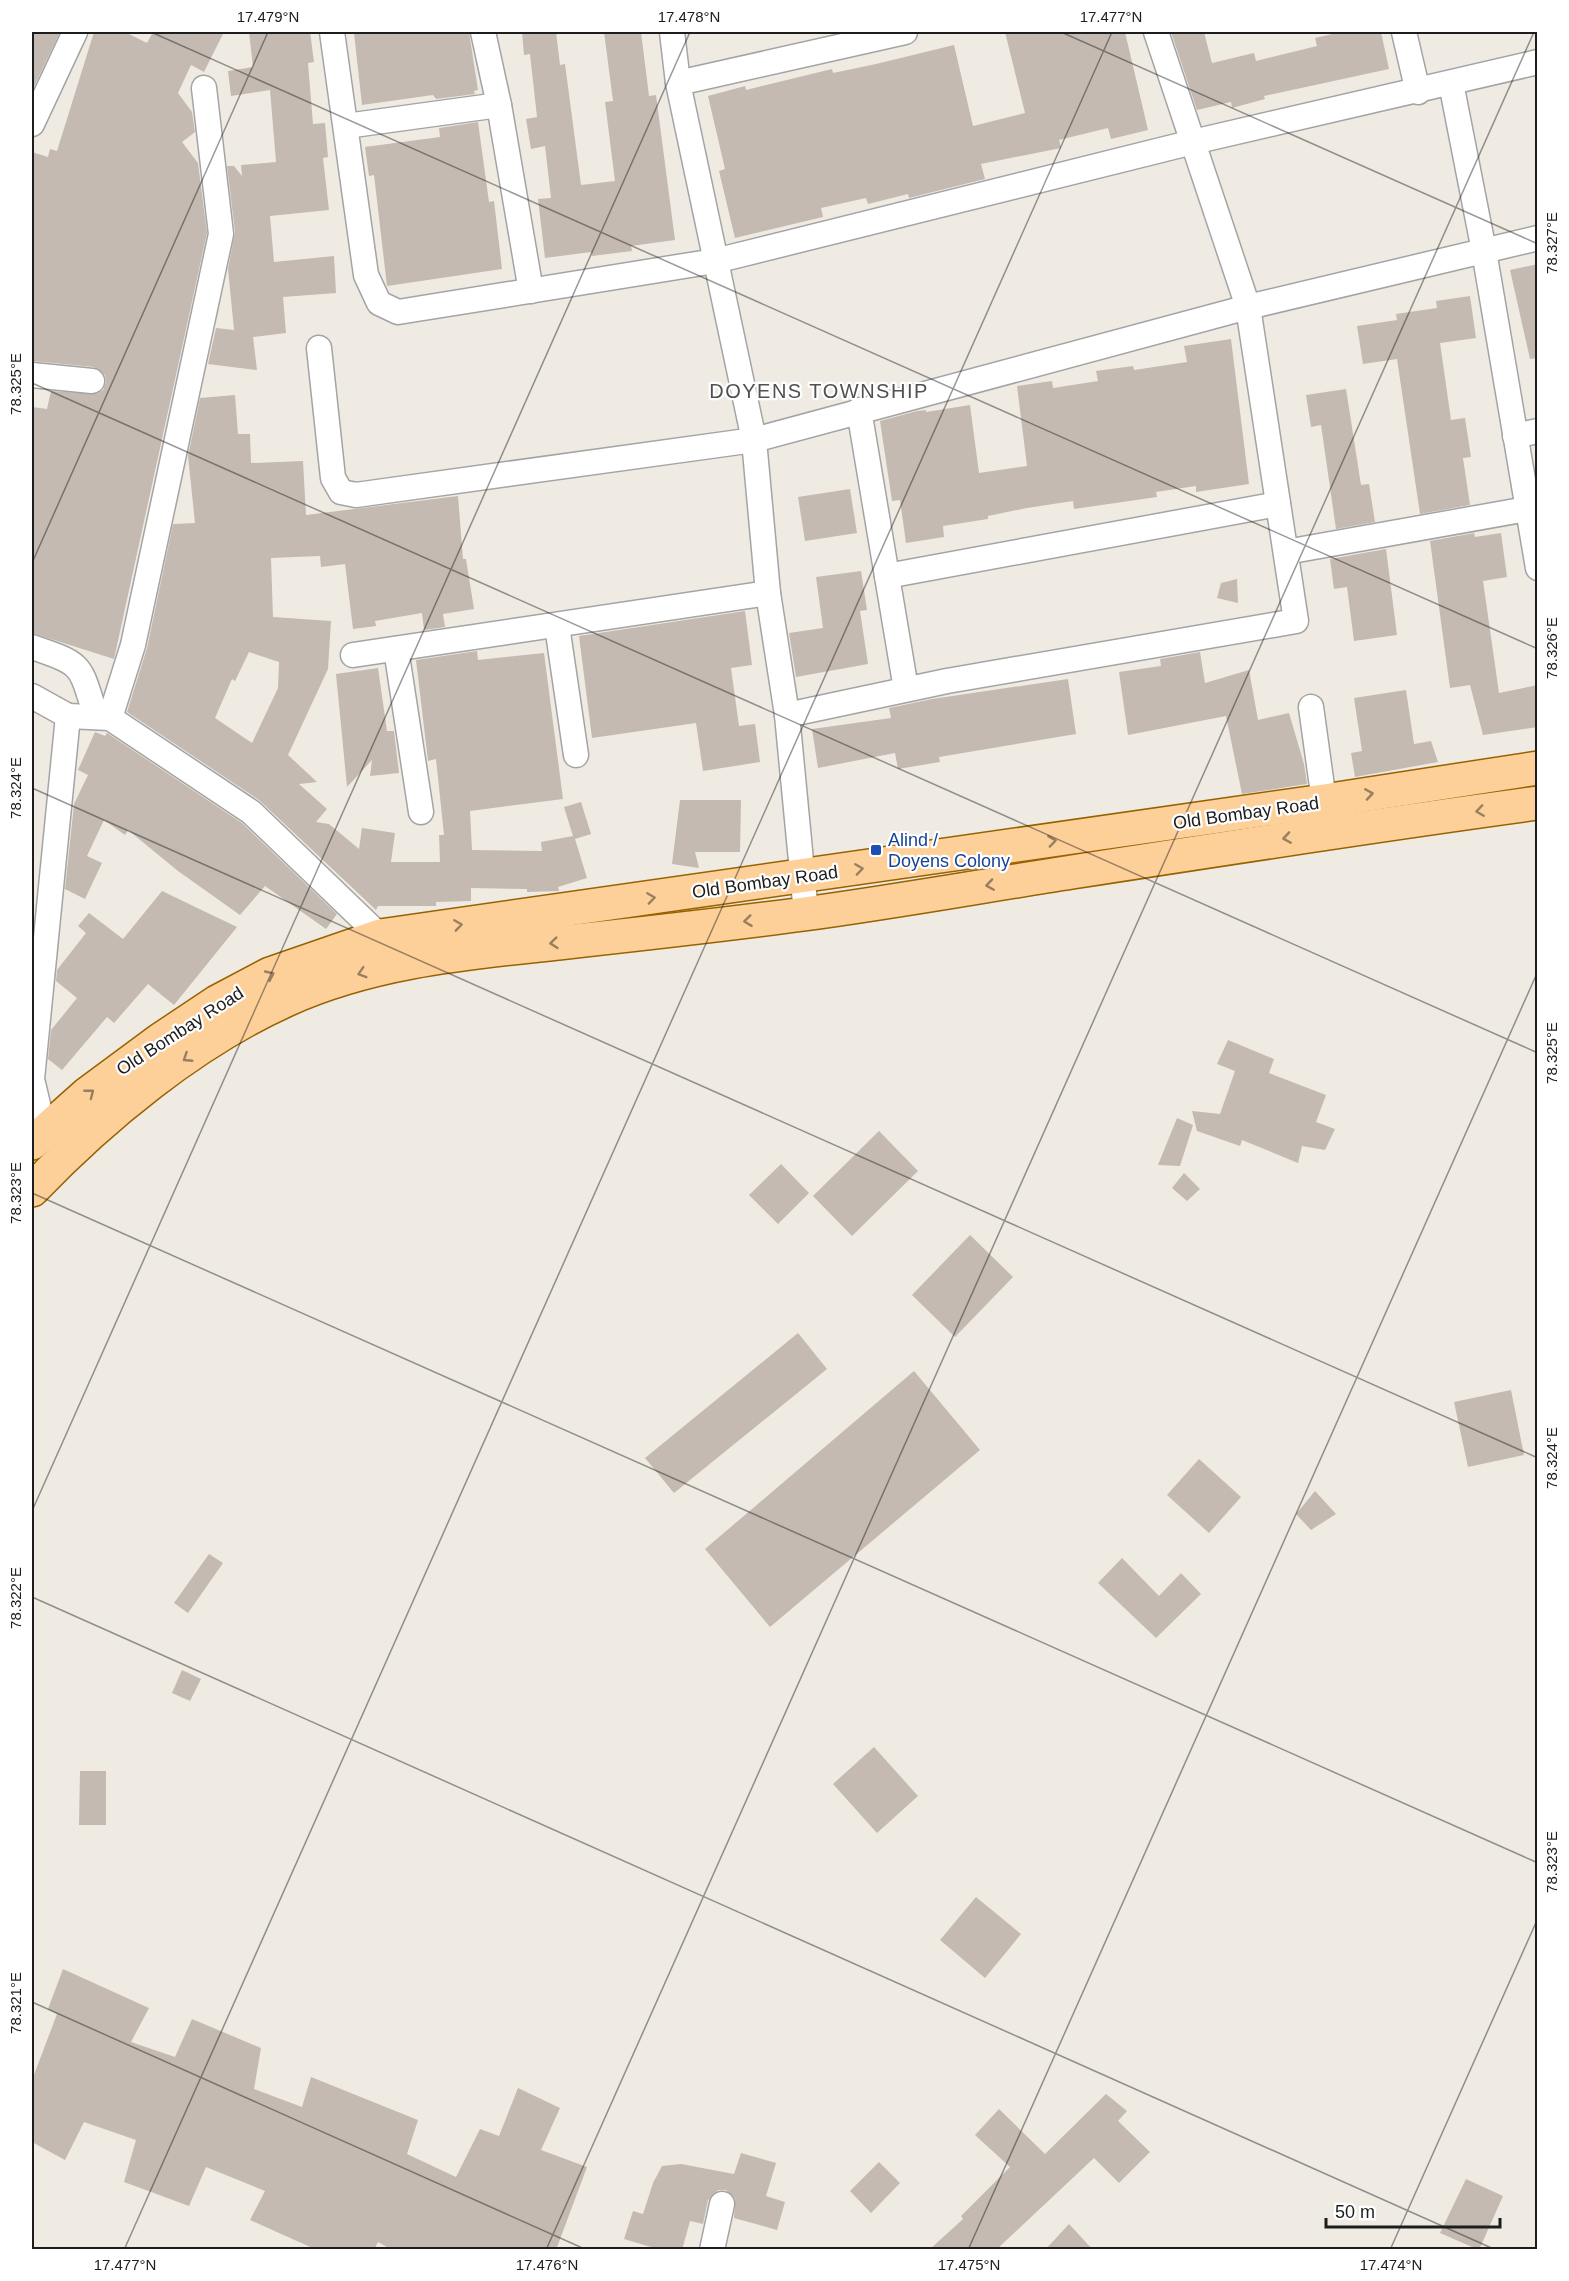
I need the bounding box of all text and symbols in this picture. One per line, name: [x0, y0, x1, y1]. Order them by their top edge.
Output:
text: 17.479°N: [237, 8, 299, 25]
text: 17.478°N: [658, 8, 720, 25]
text: 17.477°N: [1080, 8, 1142, 25]
text: 78.327°E: [1543, 212, 1560, 274]
text: 78.325°E: [7, 353, 24, 415]
district label: DOYENS TOWNSHIP: [709, 380, 929, 402]
text: 78.326°E: [1543, 617, 1560, 679]
text: 78.324°E: [7, 757, 24, 819]
one-way arrow: [1365, 789, 1374, 801]
street label: Old Bombay Road: [1172, 793, 1320, 833]
one-way arrow: [1475, 804, 1484, 816]
place label: Alind / Doyens Colony: [888, 830, 1010, 871]
one-way arrow: [1282, 832, 1291, 844]
one-way arrow: [1047, 835, 1056, 847]
marker: Alind / Doyens Colony: [869, 843, 883, 857]
street label: Old Bombay Road: [691, 862, 839, 902]
one-way arrow: [854, 863, 863, 875]
one-way arrow: [985, 878, 995, 890]
one-way arrow: [646, 893, 655, 905]
one-way arrow: [743, 914, 752, 926]
one-way arrow: [453, 919, 462, 931]
one-way arrow: [549, 937, 559, 949]
one-way arrow: [357, 966, 368, 978]
one-way arrow: [264, 970, 275, 982]
street label: Old Bombay Road: [113, 983, 247, 1079]
text: 78.325°E: [1543, 1022, 1560, 1084]
one-way arrow: [183, 1051, 194, 1062]
one-way arrow: [83, 1089, 94, 1100]
text: 78.323°E: [7, 1162, 24, 1224]
text: 78.324°E: [1543, 1427, 1560, 1489]
text: 78.322°E: [7, 1567, 24, 1629]
text: 78.323°E: [1543, 1831, 1560, 1893]
text: 78.321°E: [7, 1972, 24, 2034]
scale bar: [1326, 2191, 1500, 2229]
text: 50 m: [1335, 2202, 1375, 2222]
text: 17.477°N: [94, 2256, 156, 2273]
text: 17.476°N: [516, 2256, 578, 2273]
text: 17.475°N: [938, 2256, 1000, 2273]
text: 17.474°N: [1360, 2256, 1422, 2273]

